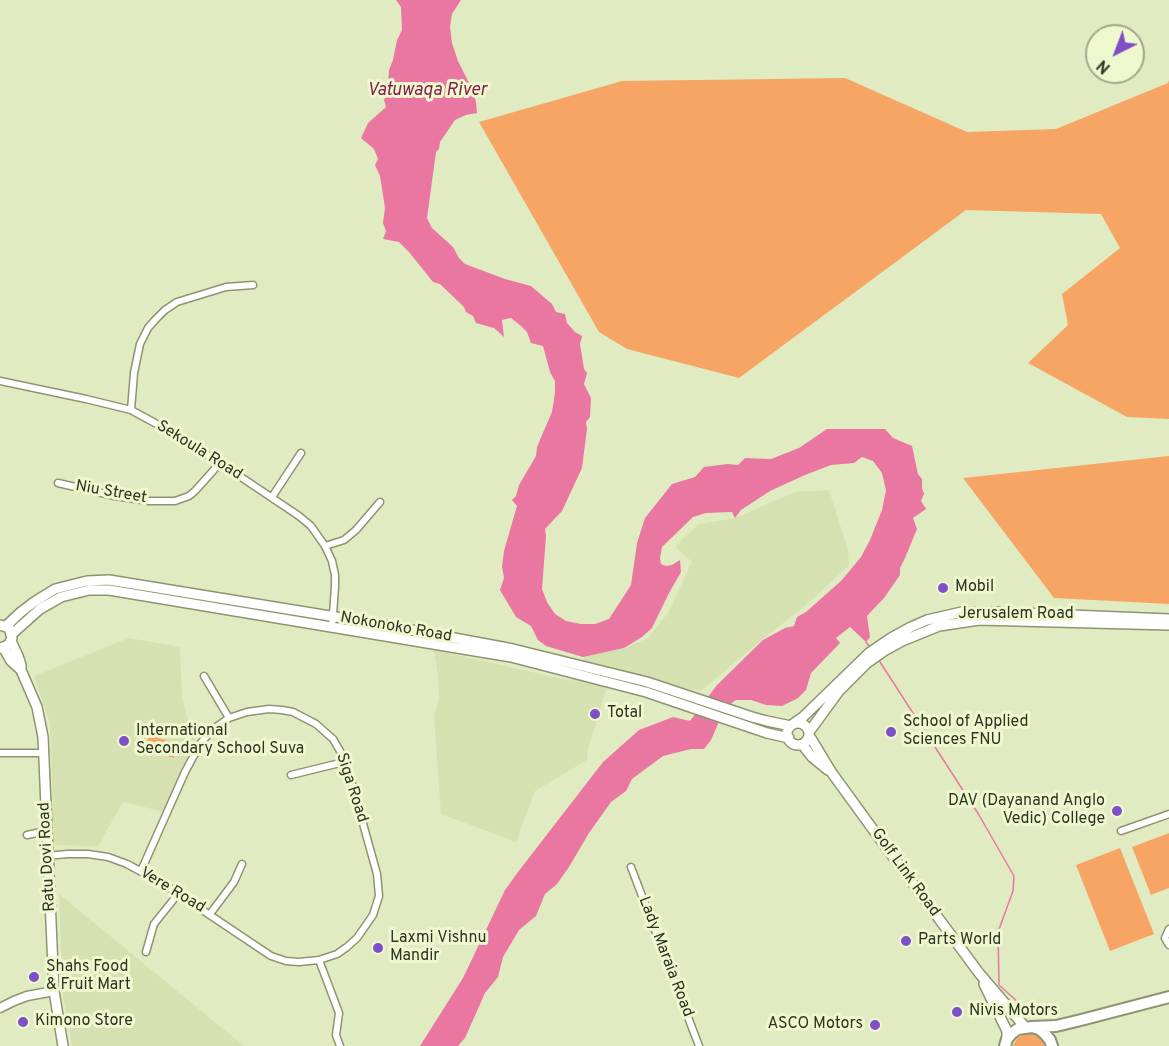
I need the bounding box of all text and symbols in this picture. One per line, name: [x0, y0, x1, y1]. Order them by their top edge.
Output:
north arrow: [1085, 24, 1145, 84]
text: N: [1093, 55, 1115, 77]
water label: Vatuwaqa River: [367, 80, 487, 102]
street label: Sekoula Road: [153, 417, 245, 485]
street label: Niu Street: [74, 477, 148, 509]
place label: Mobil: [955, 578, 994, 598]
marker: Mobil: [936, 581, 950, 595]
street label: Jerusalem Road: [958, 605, 1074, 625]
street label: Nokonoko Road: [339, 609, 453, 647]
place label: Total: [607, 704, 642, 724]
marker: Total: [588, 707, 602, 721]
place label: School of Applied Sciences FNU: [903, 713, 1028, 751]
place label: International Secondary School Suva: [136, 722, 304, 760]
marker: School of Applied Sciences FNU: [884, 725, 898, 739]
marker: International Secondary School Suva: [117, 734, 131, 748]
street label: Siga Road: [331, 751, 371, 825]
place label: DAV (Dayanand Anglo Vedic) College: [948, 792, 1105, 830]
street label: Ratu Dovi Road: [36, 802, 60, 912]
marker: DAV (Dayanand Anglo Vedic) College: [1110, 804, 1124, 818]
street label: Golf Link Road: [867, 825, 943, 921]
street label: Vere Road: [136, 864, 208, 918]
street label: Lady Maraia Road: [633, 894, 697, 1020]
place label: Laxmi Vishnu Mandir: [390, 929, 487, 967]
place label: Parts World: [918, 931, 1001, 951]
marker: Parts World: [899, 934, 913, 948]
marker: Laxmi Vishnu Mandir: [371, 941, 385, 955]
place label: Shahs Food & Fruit Mart: [46, 958, 131, 996]
marker: Shahs Food & Fruit Mart: [27, 970, 41, 984]
place label: Nivis Motors: [969, 1002, 1058, 1022]
marker: Nivis Motors: [950, 1005, 964, 1019]
place label: Kimono Store: [35, 1012, 133, 1032]
marker: Kimono Store: [16, 1015, 30, 1029]
place label: ASCO Motors: [767, 1015, 863, 1035]
marker: ASCO Motors: [868, 1018, 882, 1032]

